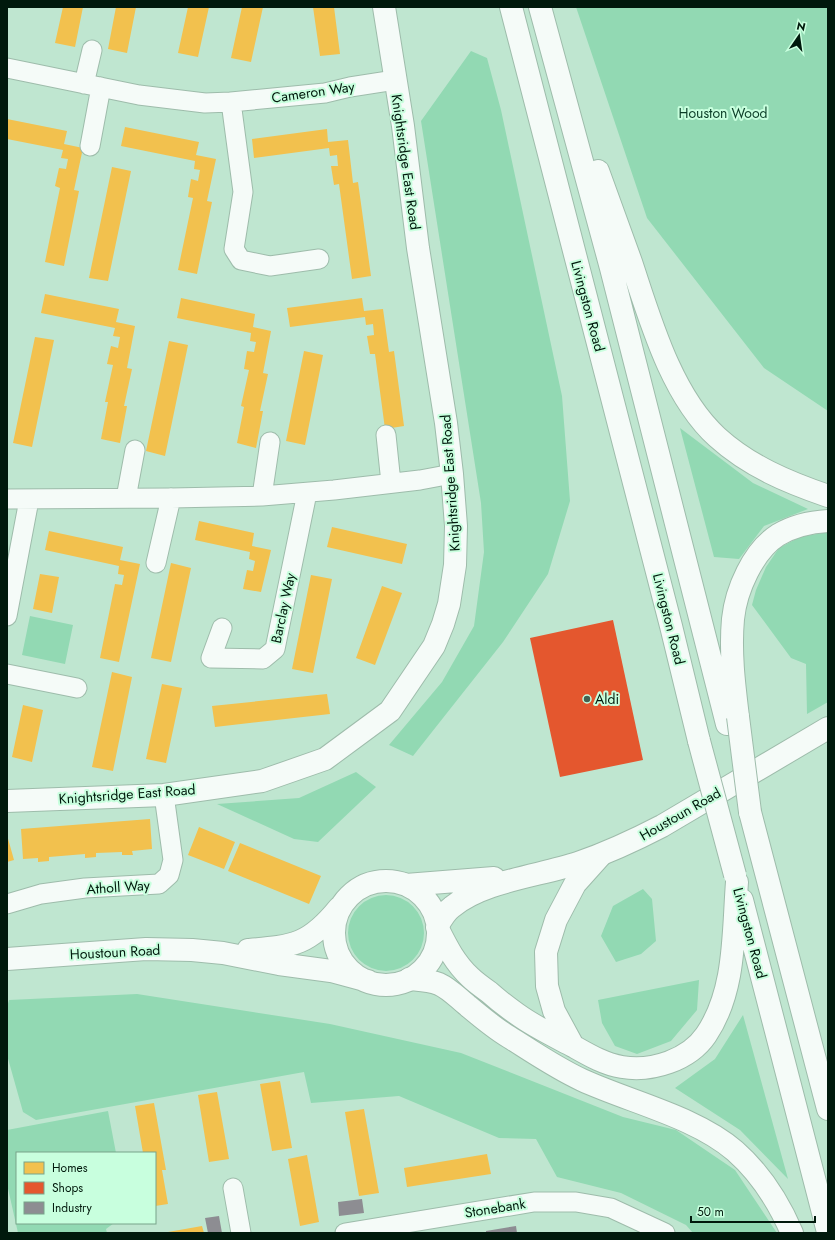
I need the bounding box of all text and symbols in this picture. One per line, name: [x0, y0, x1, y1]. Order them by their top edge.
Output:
north arrow: [779, 16, 819, 56]
text: N: [795, 17, 807, 35]
street label: Cameron Way: [270, 76, 357, 108]
street label: Knightsridge East Road: [387, 93, 425, 231]
park label: Houston Wood: [678, 103, 768, 123]
street label: Livingston Road: [566, 258, 610, 354]
street label: Knightsridge East Road: [435, 414, 465, 552]
street label: Barclay Way: [266, 570, 300, 645]
street label: Livingston Road: [648, 571, 690, 667]
place label: Aldi: [595, 689, 619, 709]
marker: Aldi: [582, 694, 592, 704]
street label: Knightsridge East Road: [58, 779, 196, 809]
street label: Houstoun Road: [636, 783, 724, 845]
street label: Atholl Way: [86, 875, 151, 899]
street label: Livingston Road: [728, 885, 772, 981]
street label: Houstoun Road: [69, 940, 161, 964]
legend: [16, 1152, 156, 1224]
text: Homes: [52, 1159, 88, 1177]
text: Shops: [52, 1179, 83, 1197]
street label: Stonebank: [463, 1193, 528, 1223]
scale bar: [691, 1198, 815, 1224]
text: Industry: [52, 1199, 93, 1217]
text: 50 m: [697, 1203, 724, 1221]

